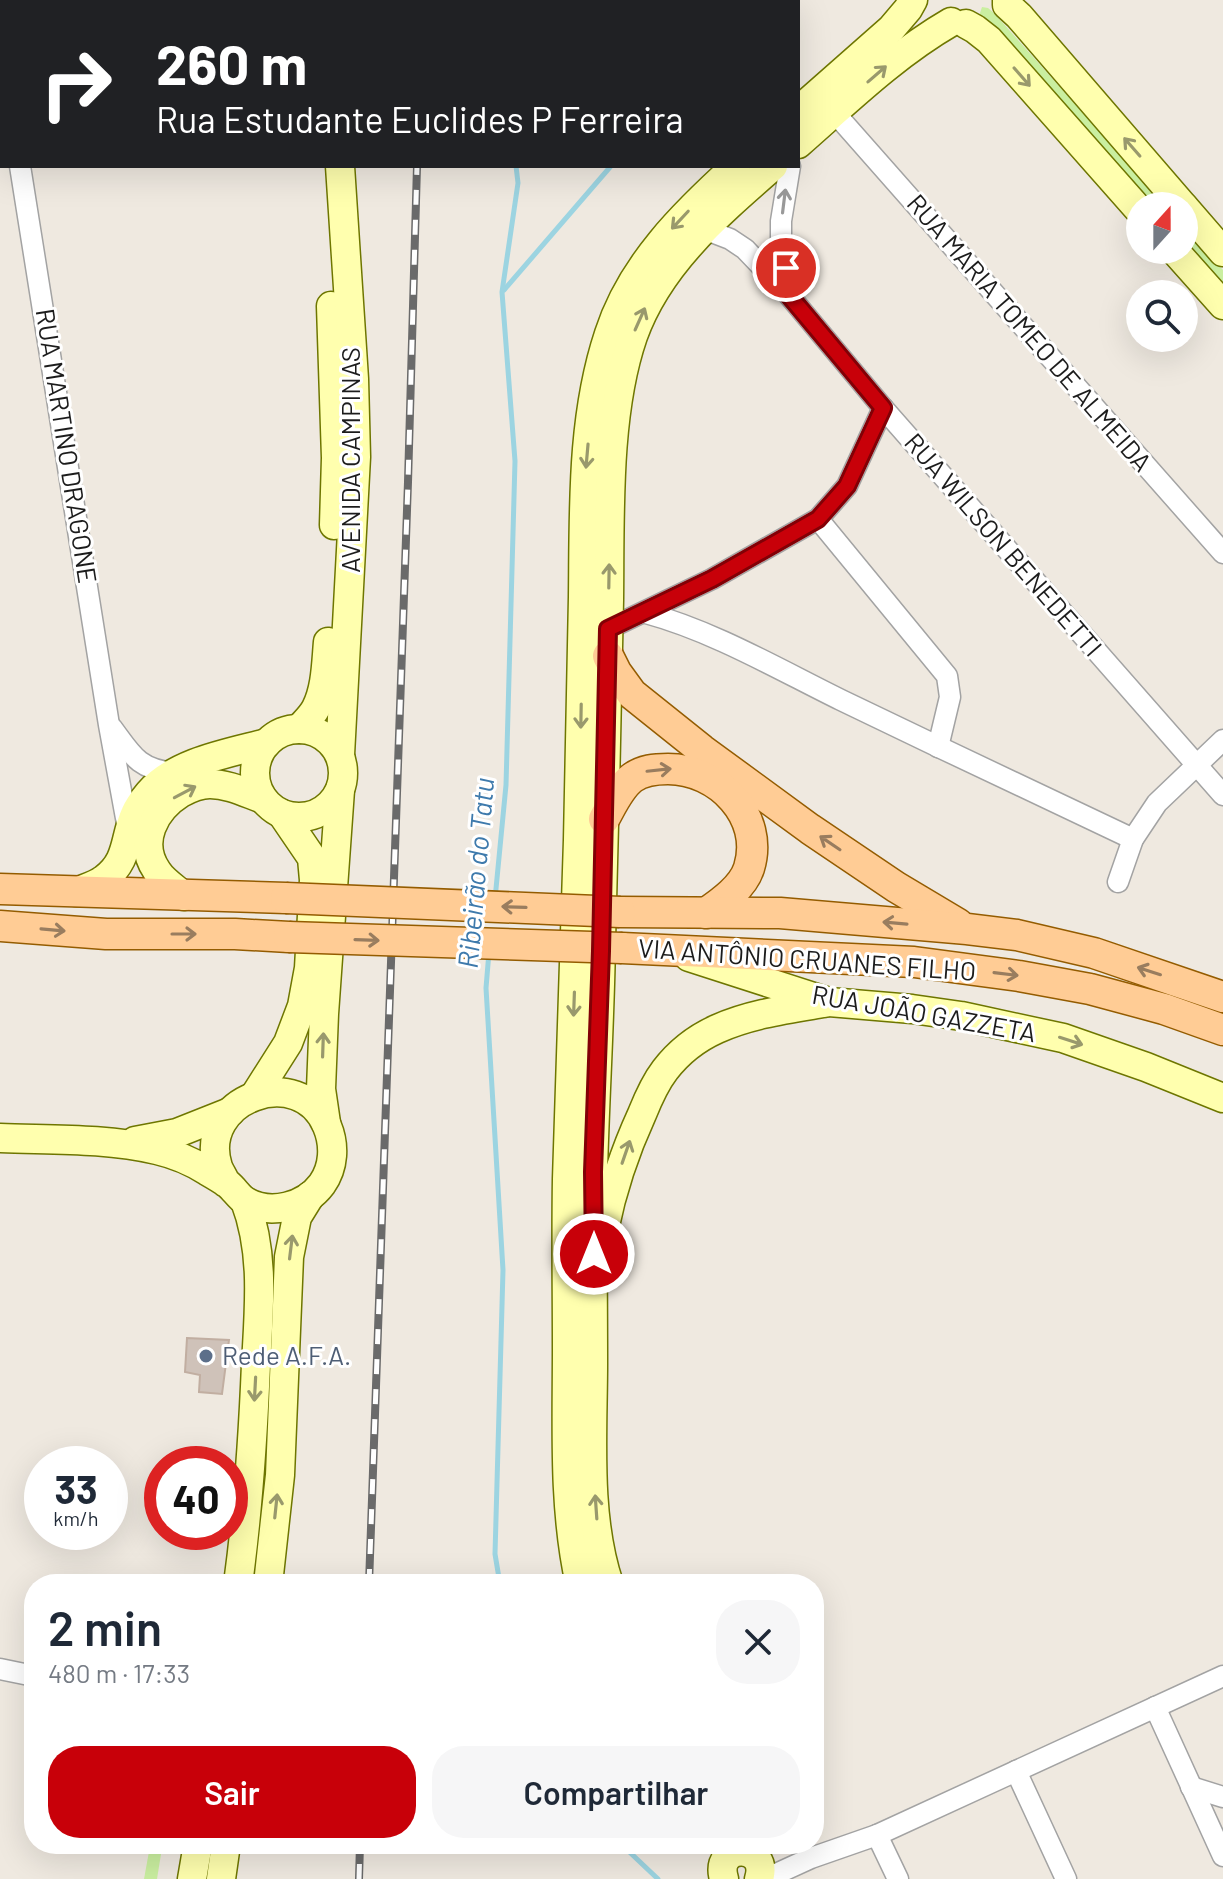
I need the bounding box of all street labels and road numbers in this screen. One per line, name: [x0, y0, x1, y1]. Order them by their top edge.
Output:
street label: RUA MARIA TOMEO DE ALMEIDA: [901, 187, 1159, 477]
street label: RUA MARTINO DRAGONE: [30, 306, 105, 585]
street label: AVENIDA CAMPINAS: [334, 347, 365, 573]
street label: RUA WILSON BENEDETTI: [899, 426, 1109, 662]
street label: VIA ANTÔNIO CRUANES FILHO: [637, 931, 977, 986]
street label: RUA JOÃO GAZZETA: [810, 978, 1039, 1047]

